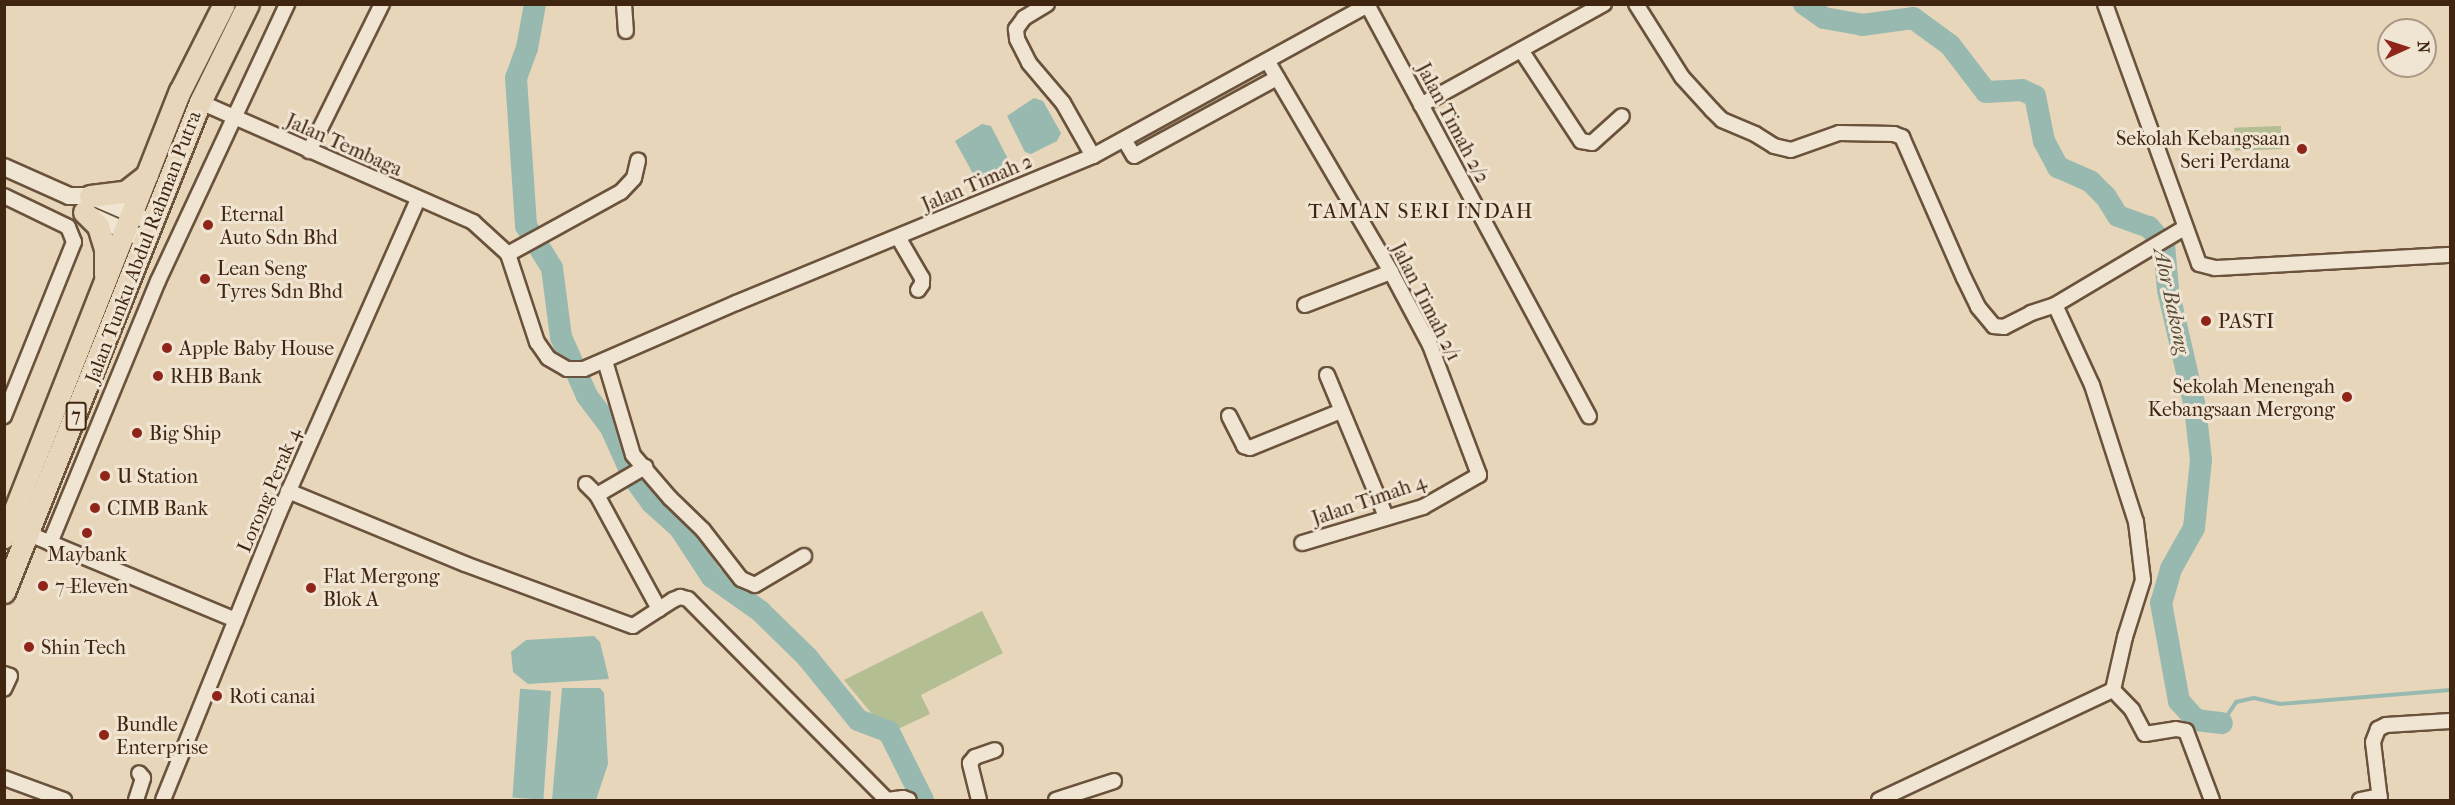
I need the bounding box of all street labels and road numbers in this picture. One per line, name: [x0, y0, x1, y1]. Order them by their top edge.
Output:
street label: Jalan Timah 2/2: [1411, 59, 1495, 187]
street label: Jalan Tunku Abdul Rahman Putra: [80, 108, 206, 386]
street label: Jalan Tembaga: [282, 109, 406, 181]
street label: Jalan Timah 2: [918, 149, 1036, 217]
street label: Jalan Timah 2/1: [1386, 239, 1466, 365]
road number: 7: [66, 401, 86, 431]
street label: Lorong Perak 4: [232, 424, 306, 556]
street label: Jalan Timah 4: [1309, 469, 1429, 531]

